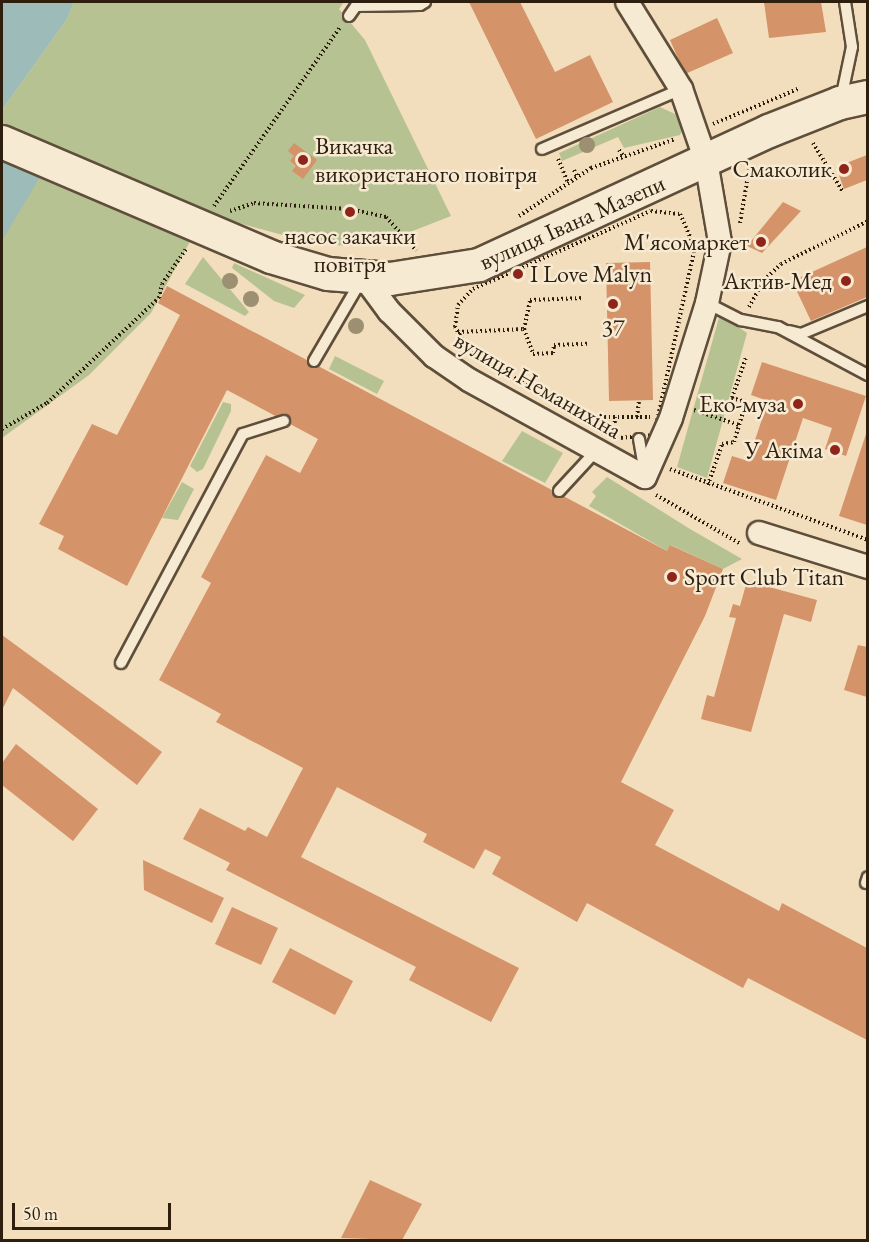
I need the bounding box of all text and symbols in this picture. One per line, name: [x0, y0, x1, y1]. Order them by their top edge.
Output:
place label: Викачка використаного повітря: [315, 132, 537, 188]
marker: Викачка використаного повітря: [296, 153, 310, 167]
place label: Смаколик: [732, 155, 832, 183]
marker: Смаколик: [837, 162, 851, 176]
street label: вулиця Івана Мазепи: [475, 168, 669, 276]
marker: насос закачки повітря: [343, 205, 357, 219]
place label: насос закачки повітря: [284, 222, 416, 278]
place label: М'ясомаркет: [624, 228, 749, 256]
marker: М'ясомаркет: [754, 235, 768, 249]
place label: I Love Malyn: [530, 260, 652, 288]
marker: I Love Malyn: [511, 267, 525, 281]
place label: Актив-Мед: [723, 267, 832, 295]
marker: Актив-Мед: [837, 272, 855, 290]
marker: 37: [606, 297, 620, 311]
place label: 37: [601, 314, 625, 342]
street label: вулиця Неманихіна: [449, 325, 627, 445]
place label: Еко-муза: [699, 390, 786, 418]
marker: Еко-муза: [791, 397, 805, 411]
place label: У Акіма: [744, 436, 823, 464]
marker: У Акіма: [828, 443, 842, 457]
place label: Sport Club Titan: [684, 563, 844, 591]
marker: Sport Club Titan: [665, 570, 679, 584]
scale bar: [15, 1191, 174, 1229]
text: 50 m: [23, 1202, 58, 1225]

